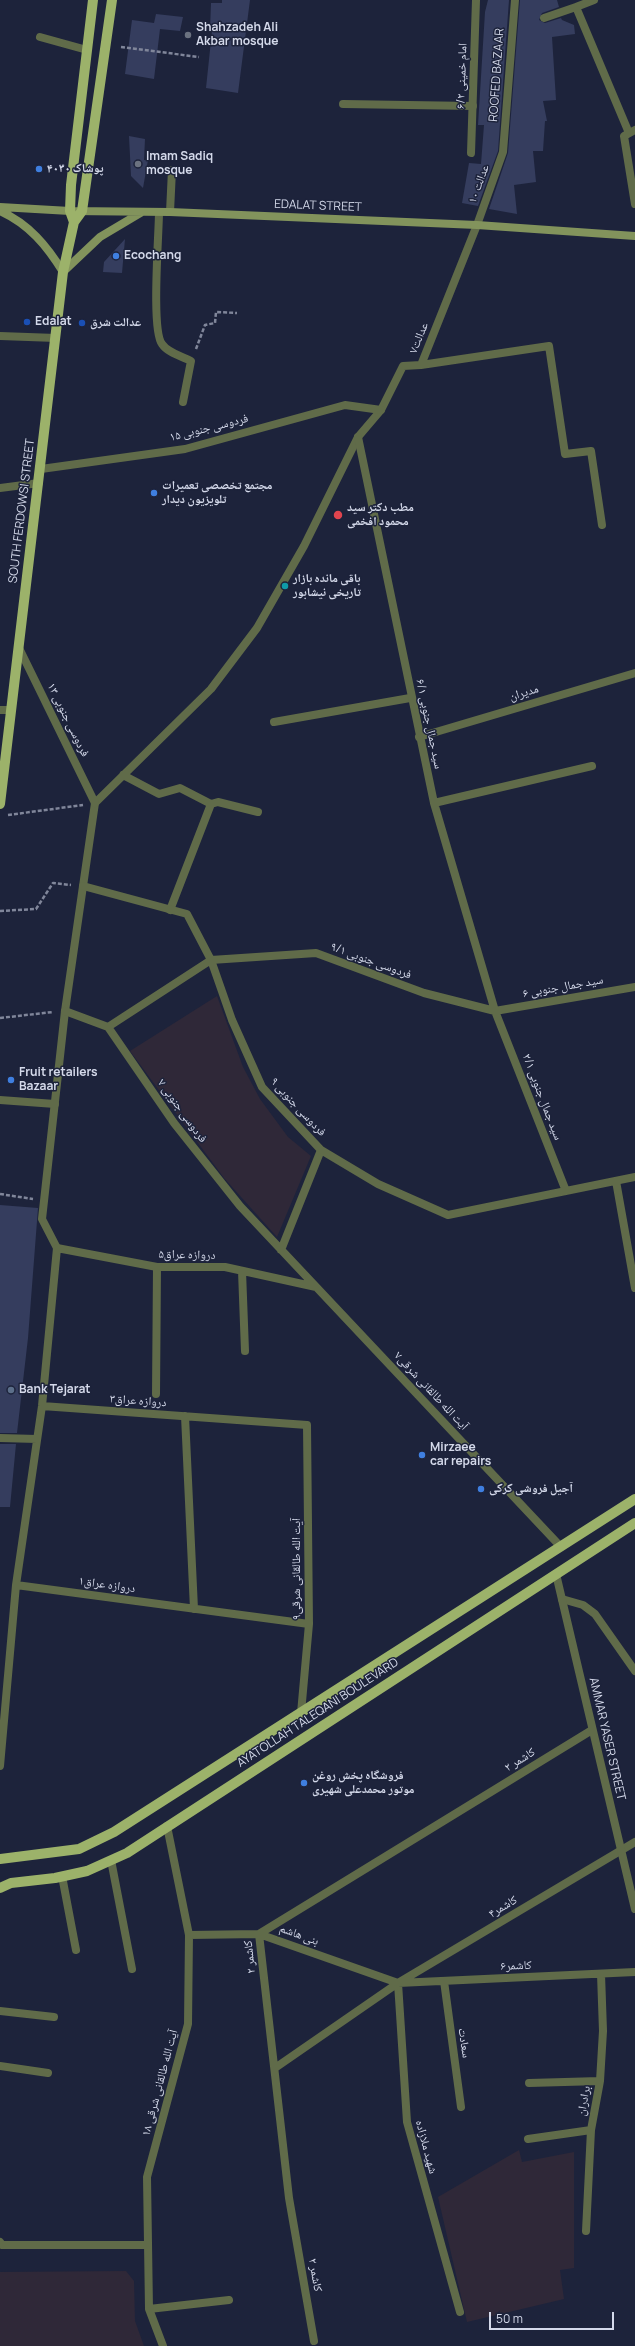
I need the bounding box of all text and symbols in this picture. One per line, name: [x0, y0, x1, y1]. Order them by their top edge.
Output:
place label: Shahzadeh Ali Akbar mosque: [196, 21, 279, 49]
street label: ROOFED BAZAAR: [487, 28, 507, 122]
marker: Shahzadeh Ali Akbar mosque: [183, 30, 193, 40]
street label: امام خمینی ۶/۲: [454, 43, 470, 109]
place label: Imam Sadiq mosque: [146, 150, 213, 178]
marker: Imam Sadiq mosque: [133, 159, 143, 169]
place label: پوشاک ۴۰۳۰: [47, 162, 104, 176]
street label: عدالت ۱۰: [465, 163, 493, 205]
marker: پوشاک ۴۰۳۰: [34, 164, 44, 174]
street label: EDALAT STREET: [274, 197, 362, 215]
place label: Ecochang: [124, 249, 181, 263]
marker: Ecochang: [111, 251, 121, 261]
place label: Edalat: [35, 315, 72, 329]
place label: عدالت شرق: [90, 316, 141, 330]
marker: Edalat: [22, 317, 32, 327]
marker: عدالت شرق: [77, 318, 87, 328]
street label: عدالت۷: [406, 320, 432, 356]
street label: فردوسی جنوبی ۱۵: [168, 411, 250, 445]
street label: SOUTH FERDOWSI STREET: [6, 438, 38, 584]
place label: مجتمع تخصصی تعمیرات تلویزیون دیدار: [162, 479, 273, 507]
marker: مجتمع تخصصی تعمیرات تلویزیون دیدار: [149, 488, 159, 498]
place label: مطب دکتر سید محمود افخمی: [347, 501, 414, 529]
marker: مطب دکتر سید محمود افخمی: [332, 509, 344, 521]
place label: باقی مانده بازار تاریخی نیشابور: [293, 572, 361, 600]
marker: باقی مانده بازار تاریخی نیشابور: [280, 581, 290, 591]
street label: سید جمال جنوبی ۶/۱: [412, 678, 446, 770]
street label: فردوسی جنوبی ۱۳: [44, 681, 92, 759]
street label: مدیران: [508, 682, 540, 704]
street label: فردوسی جنوبی ۹/۱: [329, 940, 413, 982]
street label: سید جمال جنوبی ۶: [522, 973, 604, 1001]
street label: سید جمال جنوبی ۲/۱: [519, 1052, 565, 1142]
place label: Fruit retailers Bazaar: [19, 1066, 98, 1094]
marker: Fruit retailers Bazaar: [6, 1075, 16, 1085]
street label: فردوسی جنوبی ۹: [267, 1075, 329, 1139]
street label: فردوسی جنوبی ۷: [154, 1076, 210, 1146]
street label: دروازه عراق۵: [158, 1247, 216, 1263]
street label: آیت الله طالقانی شرقی۷: [391, 1349, 471, 1433]
place label: Bank Tejarat: [19, 1383, 91, 1397]
marker: Bank Tejarat: [6, 1385, 16, 1395]
street label: دروازه عراق۳: [109, 1392, 167, 1410]
place label: Mirzaee car repairs: [430, 1441, 491, 1469]
marker: Mirzaee car repairs: [417, 1450, 427, 1460]
place label: آجیل فروشی گرگی: [489, 1482, 573, 1496]
marker: آجیل فروشی گرگی: [476, 1484, 486, 1494]
street label: آیت الله طالقانی شرقی۹: [290, 1518, 304, 1620]
street label: دروازه عراق۱: [78, 1574, 136, 1596]
street label: AYATOLLAH TALEQANI BOULEVARD: [235, 1655, 401, 1771]
street label: AMMAR YASER STREET: [586, 1676, 628, 1802]
street label: کاشمر ۲: [502, 1745, 538, 1775]
place label: فروشگاه پخش روغن موتور محمدعلی شهیری: [312, 1769, 414, 1797]
marker: فروشگاه پخش روغن موتور محمدعلی شهیری: [299, 1778, 309, 1788]
street label: کاشمر۴: [486, 1893, 520, 1921]
street label: بنی هاشم: [277, 1921, 321, 1949]
street label: کاشمر ۲: [241, 1940, 259, 1974]
street label: کاشمر۶: [500, 1958, 532, 1974]
street label: سعادت: [455, 2027, 473, 2059]
street label: آیت الله طالقانی شرقی ۱۸: [139, 2028, 181, 2138]
street label: برادران: [574, 2085, 594, 2117]
street label: شهید ملازاده: [412, 2119, 440, 2175]
street label: کاشمر ۲: [305, 2257, 325, 2293]
scale bar: [491, 2304, 616, 2330]
text: 50 m: [496, 2310, 523, 2327]

